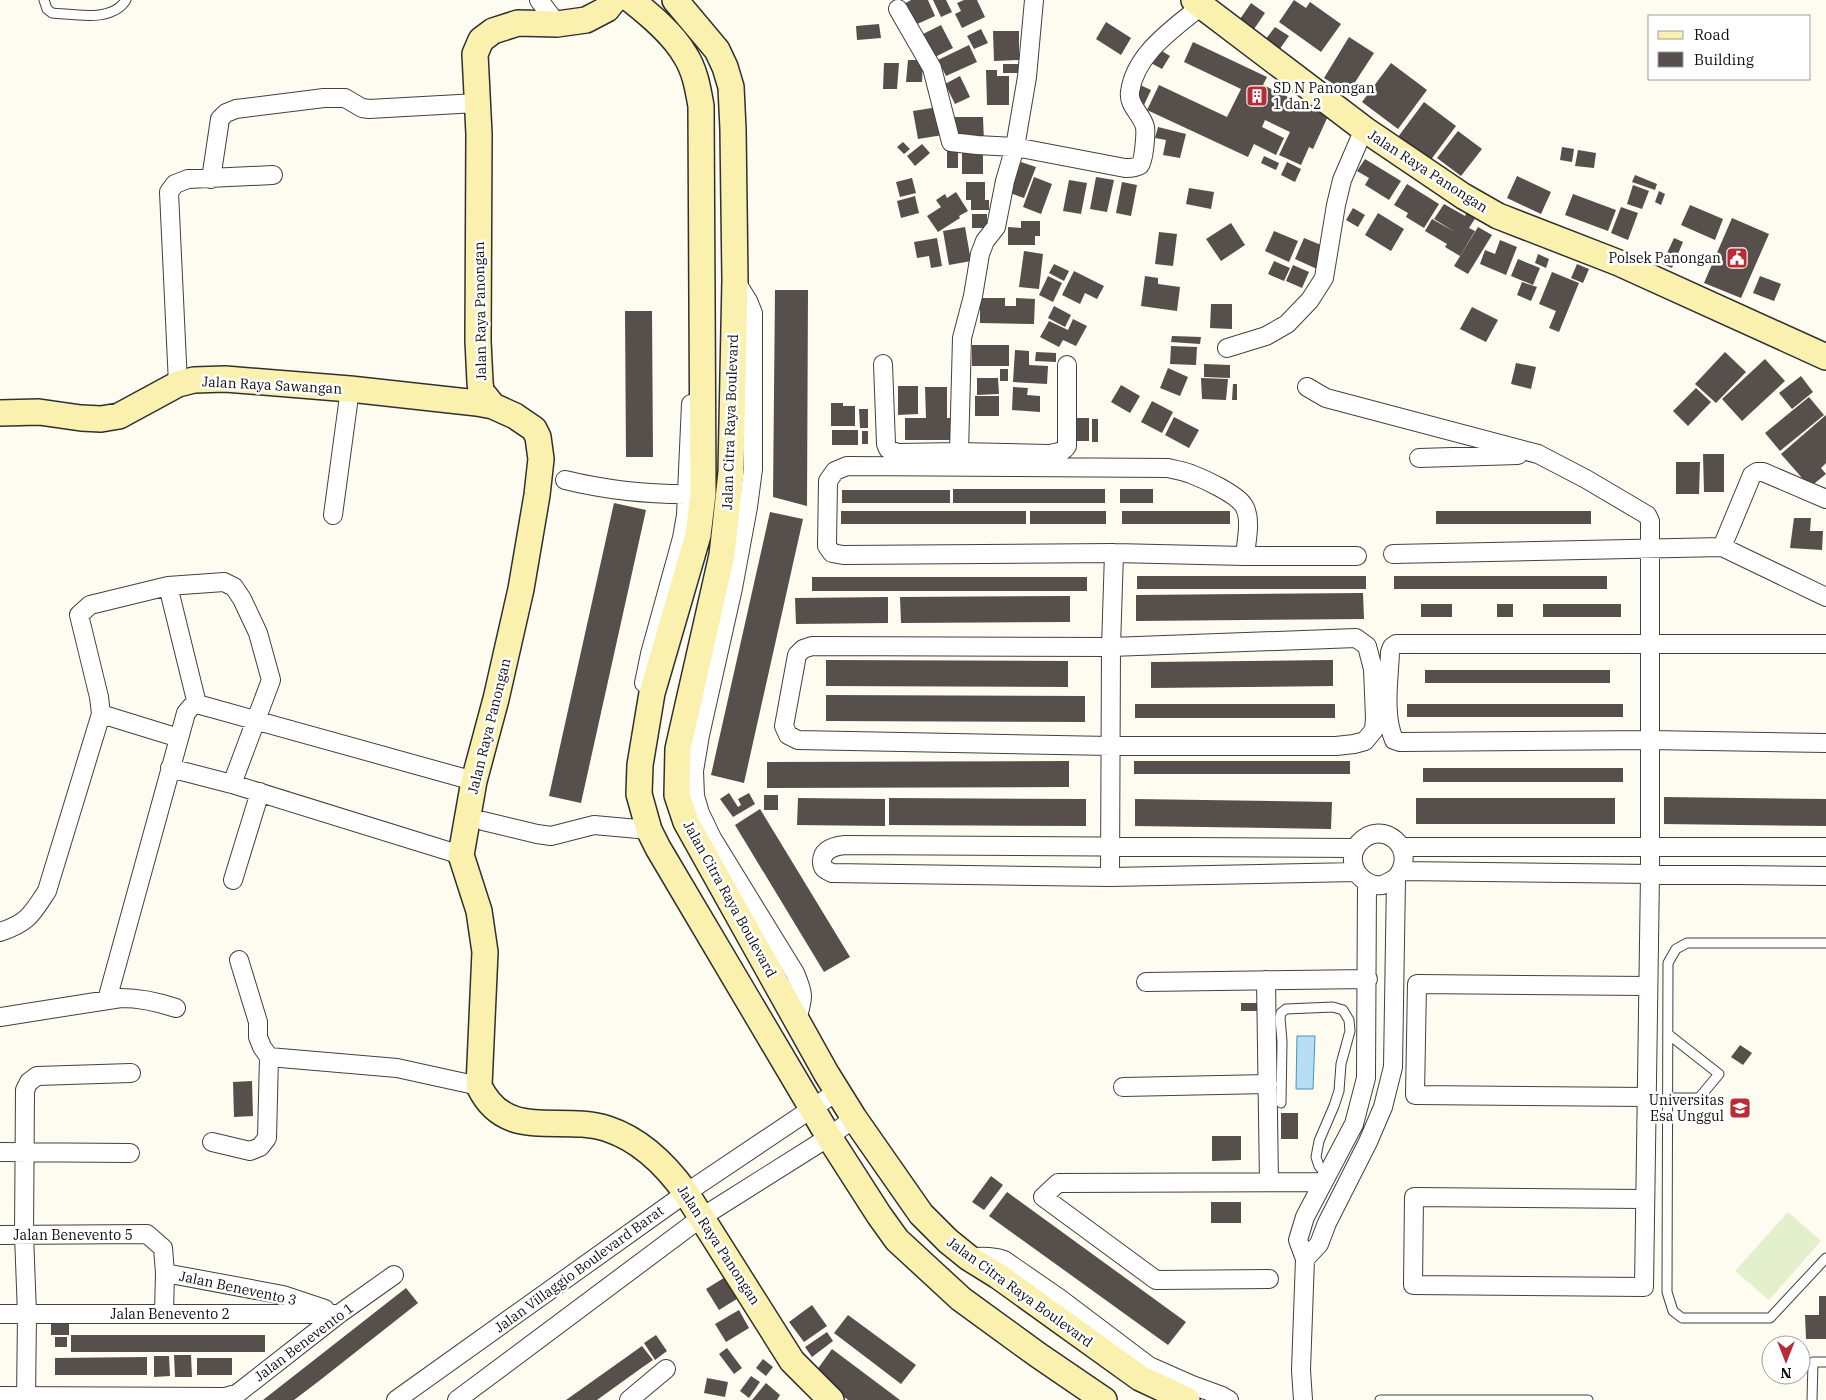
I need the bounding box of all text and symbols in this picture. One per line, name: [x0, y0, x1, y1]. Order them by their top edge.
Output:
legend: [1648, 15, 1811, 80]
text: Road: [1694, 25, 1730, 44]
text: Building: [1694, 50, 1754, 69]
place label: SD N Panongan 1 dan 2: [1273, 79, 1375, 113]
building icon: SD N Panongan 1 dan 2: [1245, 84, 1269, 108]
street label: Jalan Raya Panongan: [1365, 126, 1491, 216]
street label: Jalan Raya Panongan: [470, 241, 490, 381]
public building icon: Polsek Panongan: [1725, 246, 1749, 270]
place label: Polsek Panongan: [1609, 249, 1721, 267]
street label: Jalan Citra Raya Boulevard: [718, 333, 742, 510]
street label: Jalan Raya Sawangan: [201, 372, 343, 398]
street label: Jalan Raya Panongan: [463, 656, 515, 796]
street label: Jalan Citra Raya Boulevard: [679, 818, 781, 981]
place label: Universitas Esa Unggul: [1649, 1091, 1724, 1125]
school or university icon: Universitas Esa Unggul: [1728, 1096, 1752, 1120]
street label: Jalan Raya Panongan: [674, 1182, 764, 1308]
street label: Jalan Villaggio Boulevard Barat: [491, 1202, 667, 1336]
street label: Jalan Benevento 5: [13, 1226, 133, 1244]
street label: Jalan Citra Raya Boulevard: [944, 1233, 1097, 1351]
street label: Jalan Benevento 3: [178, 1267, 298, 1309]
street label: Jalan Benevento 1: [251, 1299, 357, 1385]
street label: Jalan Benevento 2: [110, 1305, 230, 1323]
north arrow: [1761, 1335, 1811, 1385]
text: N: [1780, 1364, 1792, 1382]

